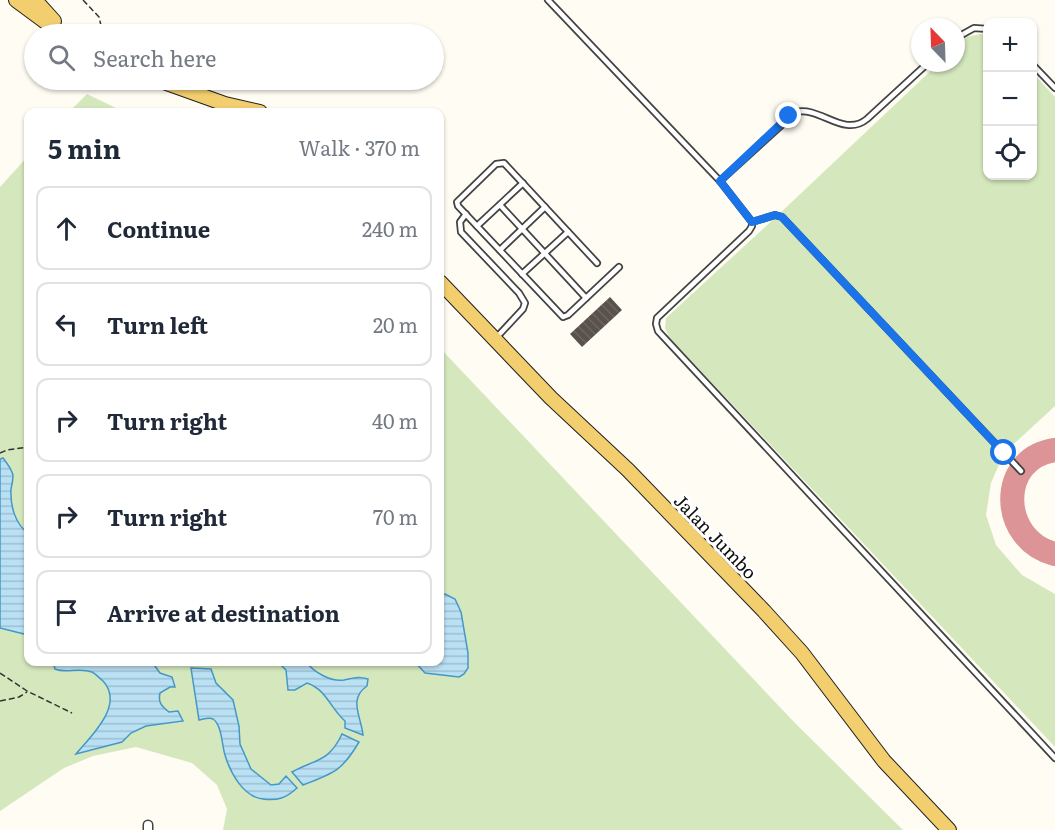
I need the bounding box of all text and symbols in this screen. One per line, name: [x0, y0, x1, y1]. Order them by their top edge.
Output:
north arrow: [911, 18, 965, 72]
map controls: [983, 18, 1037, 180]
button: +: [983, 18, 1037, 72]
search box: [24, 24, 444, 90]
icon: search: [45, 41, 78, 74]
text: Search here: [93, 41, 216, 74]
button: −: [983, 72, 1037, 126]
route end: [775, 102, 801, 128]
button: locate: [983, 126, 1037, 180]
text: 5 min: [48, 128, 121, 167]
text: Walk · 370 m: [299, 132, 420, 162]
icon: ahead: [50, 212, 83, 245]
text: Continue: [107, 212, 210, 245]
text: 240 m: [362, 213, 418, 243]
icon: left: [50, 308, 83, 341]
text: Turn left: [107, 308, 208, 341]
text: 20 m: [373, 309, 418, 339]
icon: right: [50, 404, 83, 437]
text: Turn right: [107, 404, 227, 437]
text: 40 m: [372, 405, 418, 435]
route start: [990, 439, 1016, 465]
street label: Jalan Jumbo: [668, 487, 764, 585]
icon: right: [50, 500, 83, 533]
text: Turn right: [107, 500, 227, 533]
text: 70 m: [373, 501, 418, 531]
icon: arrive: [50, 596, 83, 629]
text: Arrive at destination: [107, 596, 340, 629]

